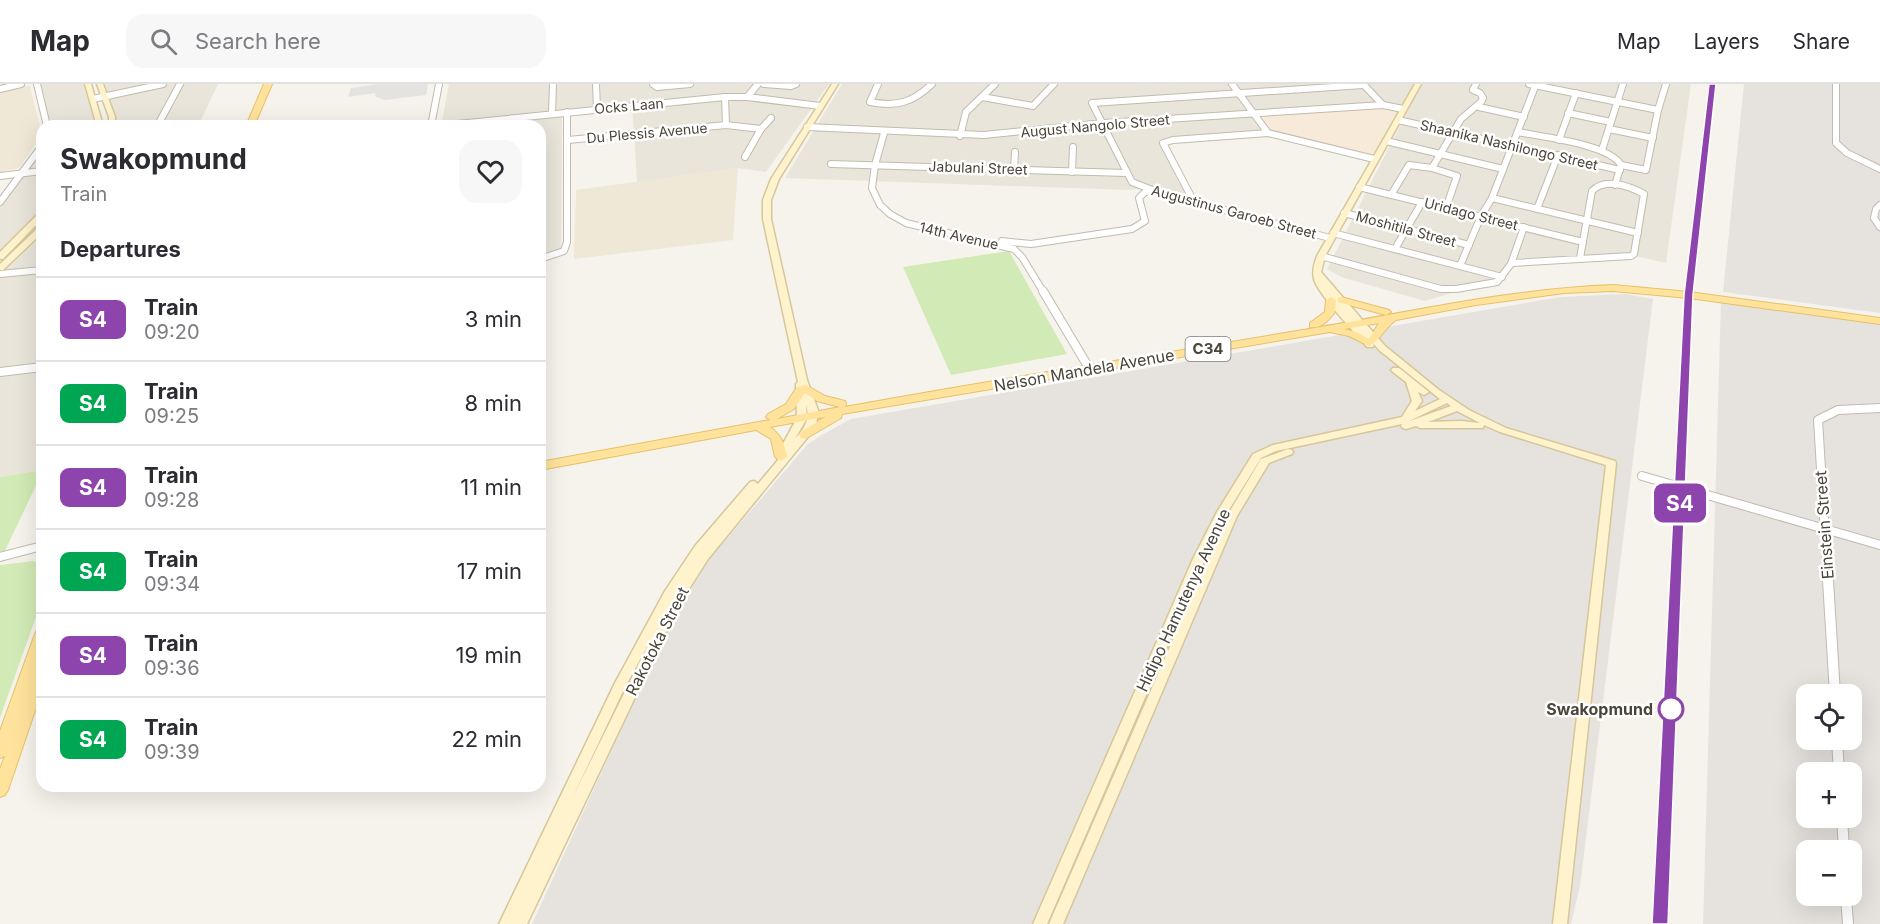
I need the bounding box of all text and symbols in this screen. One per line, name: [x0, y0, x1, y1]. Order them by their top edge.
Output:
search box: [126, 14, 546, 68]
text: Map: [30, 24, 90, 58]
icon: search: [147, 25, 180, 58]
text: Search here: [195, 28, 321, 54]
text: Map: [1617, 29, 1661, 54]
text: Layers: [1694, 29, 1760, 54]
text: Share: [1793, 29, 1850, 54]
street label: Ocks Laan: [594, 94, 664, 117]
street label: August Nangolo Street: [1020, 110, 1171, 140]
street label: Shaanika Nashilongo Street: [1418, 116, 1600, 173]
street label: Du Plessis Avenue: [586, 119, 708, 146]
button: heart: [459, 140, 522, 203]
text: Swakopmund: [60, 142, 247, 176]
street label: Jabulani Street: [928, 157, 1028, 178]
street label: Augustinus Garoeb Street: [1150, 181, 1319, 242]
text: Train: [60, 182, 107, 206]
street label: Uridago Street: [1422, 194, 1520, 233]
street label: Moshitila Street: [1354, 207, 1458, 250]
street label: 14th Avenue: [918, 218, 1000, 253]
text: Departures: [60, 236, 181, 262]
text: Train: [144, 294, 199, 320]
text: 3 min: [465, 306, 522, 332]
text: S4: [79, 307, 107, 332]
text: 09:20: [144, 320, 200, 344]
road number: C34: [1186, 337, 1230, 361]
street label: Nelson Mandela Avenue: [992, 344, 1176, 396]
text: Train: [144, 378, 199, 404]
text: 8 min: [465, 390, 522, 416]
text: S4: [79, 391, 107, 416]
text: 09:25: [144, 404, 199, 428]
text: Train: [144, 462, 199, 488]
street label: Einstein Street: [1810, 470, 1838, 580]
text: 11 min: [460, 474, 522, 500]
text: S4: [79, 475, 107, 500]
line badge: S4: [1653, 484, 1707, 522]
text: 09:28: [144, 488, 199, 512]
text: S4: [1666, 491, 1694, 516]
street label: Hidipo Hamutenya Avenue: [1132, 505, 1234, 695]
text: Train: [144, 546, 199, 572]
text: 17 min: [457, 558, 522, 584]
text: S4: [79, 559, 107, 584]
text: 09:34: [144, 572, 200, 596]
street label: Rakotoka Street: [621, 583, 693, 699]
text: Train: [144, 630, 199, 656]
text: 19 min: [456, 642, 522, 668]
text: S4: [79, 643, 107, 668]
text: 09:36: [144, 656, 200, 680]
map controls: [1796, 684, 1862, 906]
button: locate: [1796, 684, 1862, 750]
marker: Swakopmund: [1658, 696, 1684, 722]
place label: Swakopmund: [1546, 699, 1653, 719]
text: Train: [144, 714, 199, 740]
text: 22 min: [451, 726, 522, 752]
text: S4: [79, 727, 107, 752]
text: 09:39: [144, 740, 200, 764]
button: +: [1796, 762, 1862, 828]
button: −: [1796, 840, 1862, 906]

